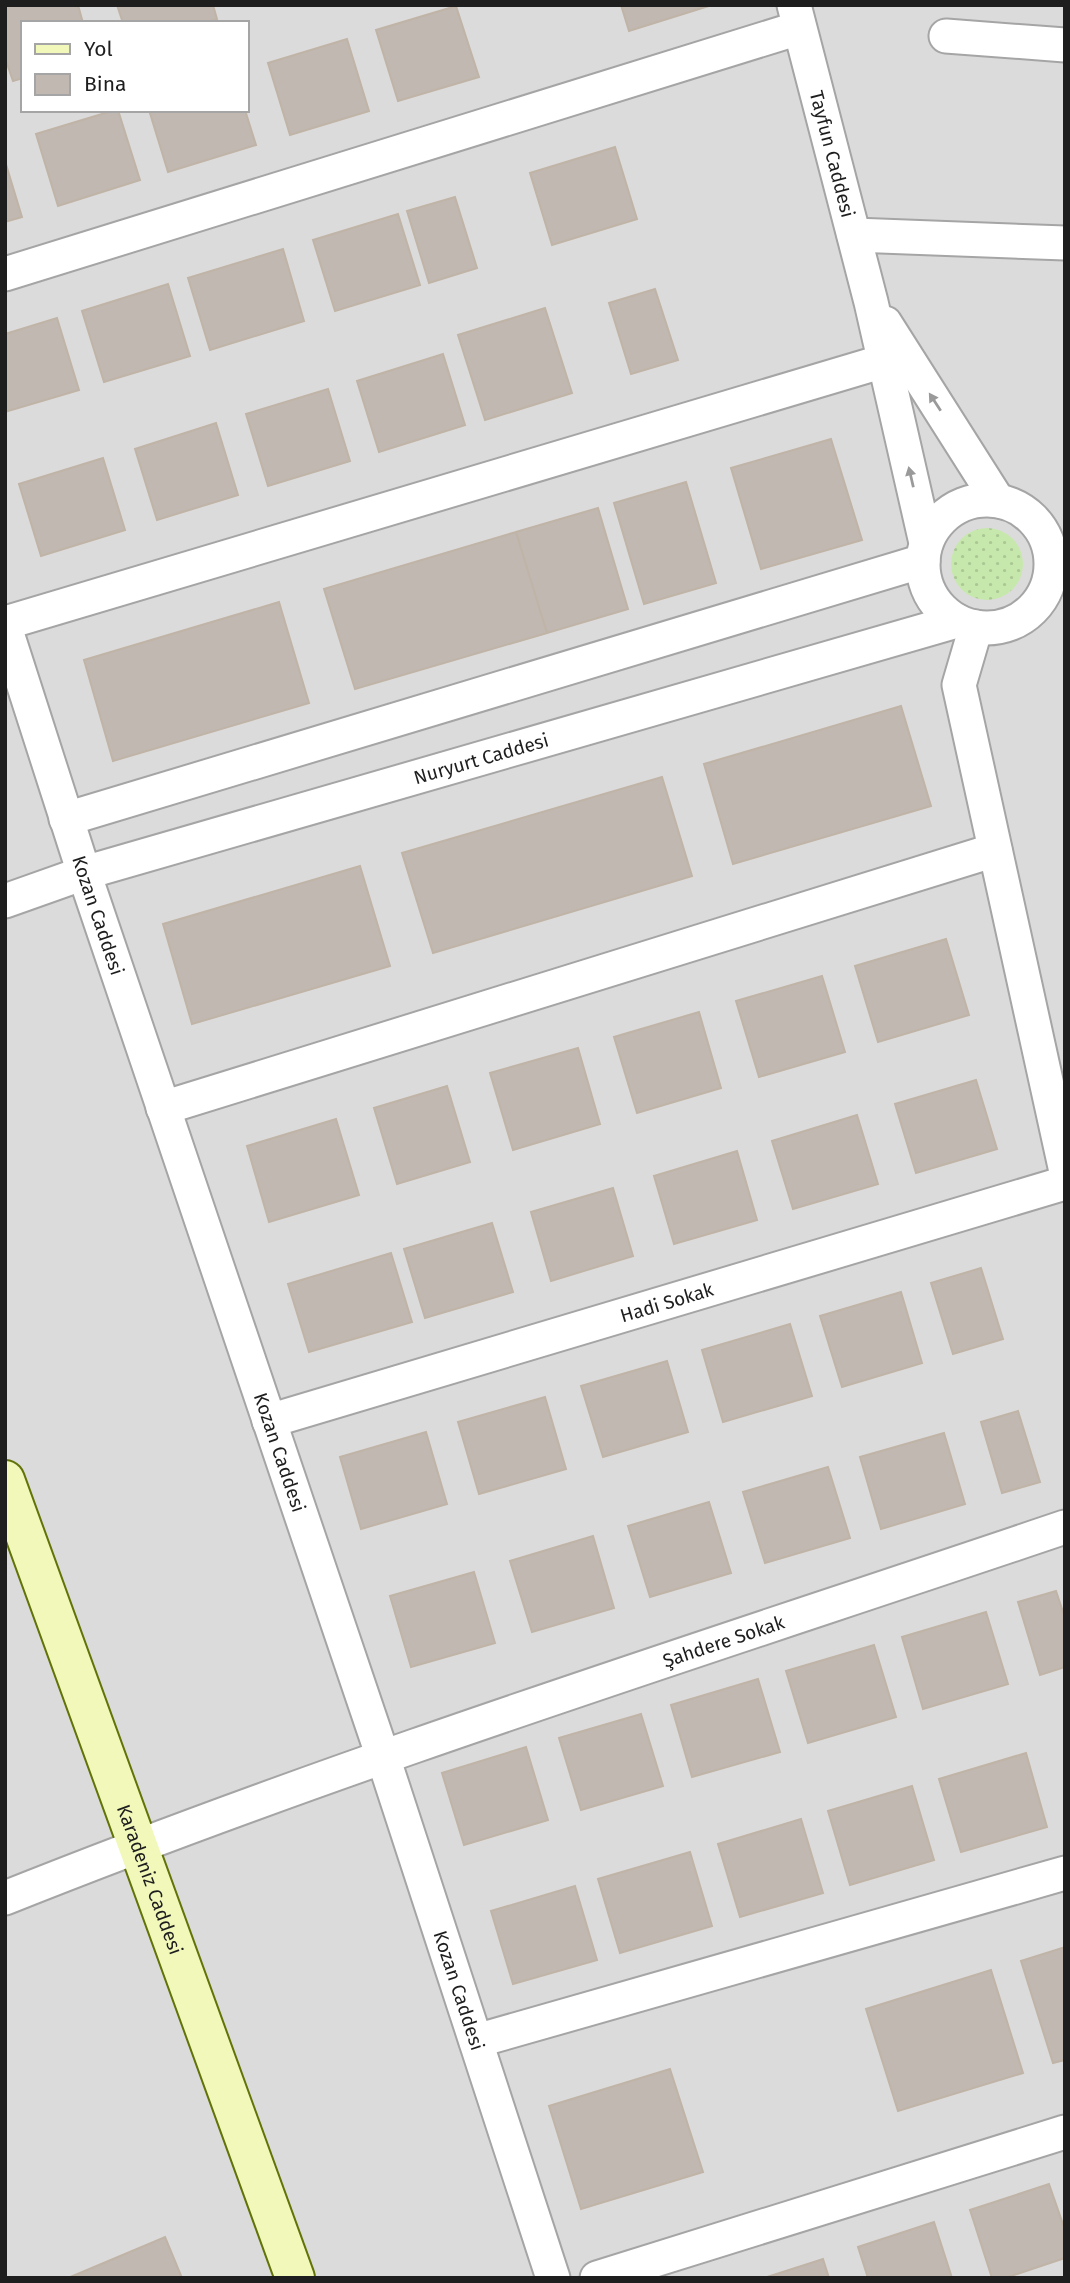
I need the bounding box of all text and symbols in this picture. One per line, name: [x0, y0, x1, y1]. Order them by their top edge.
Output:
legend: [21, 21, 248, 112]
text: Yol: [84, 36, 113, 62]
text: Bina: [84, 71, 126, 97]
street label: Tayfun Caddesi: [805, 88, 860, 220]
one-way arrow: [929, 392, 942, 411]
one-way arrow: [905, 465, 916, 487]
street label: Nuryurt Caddesi: [411, 728, 551, 789]
street label: Kozan Caddesi: [68, 853, 129, 978]
street label: Hadi Sokak: [617, 1277, 716, 1327]
street label: Kozan Caddesi: [249, 1390, 311, 1515]
street label: Şahdere Sokak: [660, 1610, 787, 1672]
street label: Karadeniz Caddesi: [112, 1801, 188, 1958]
street label: Kozan Caddesi: [429, 1928, 489, 2053]

